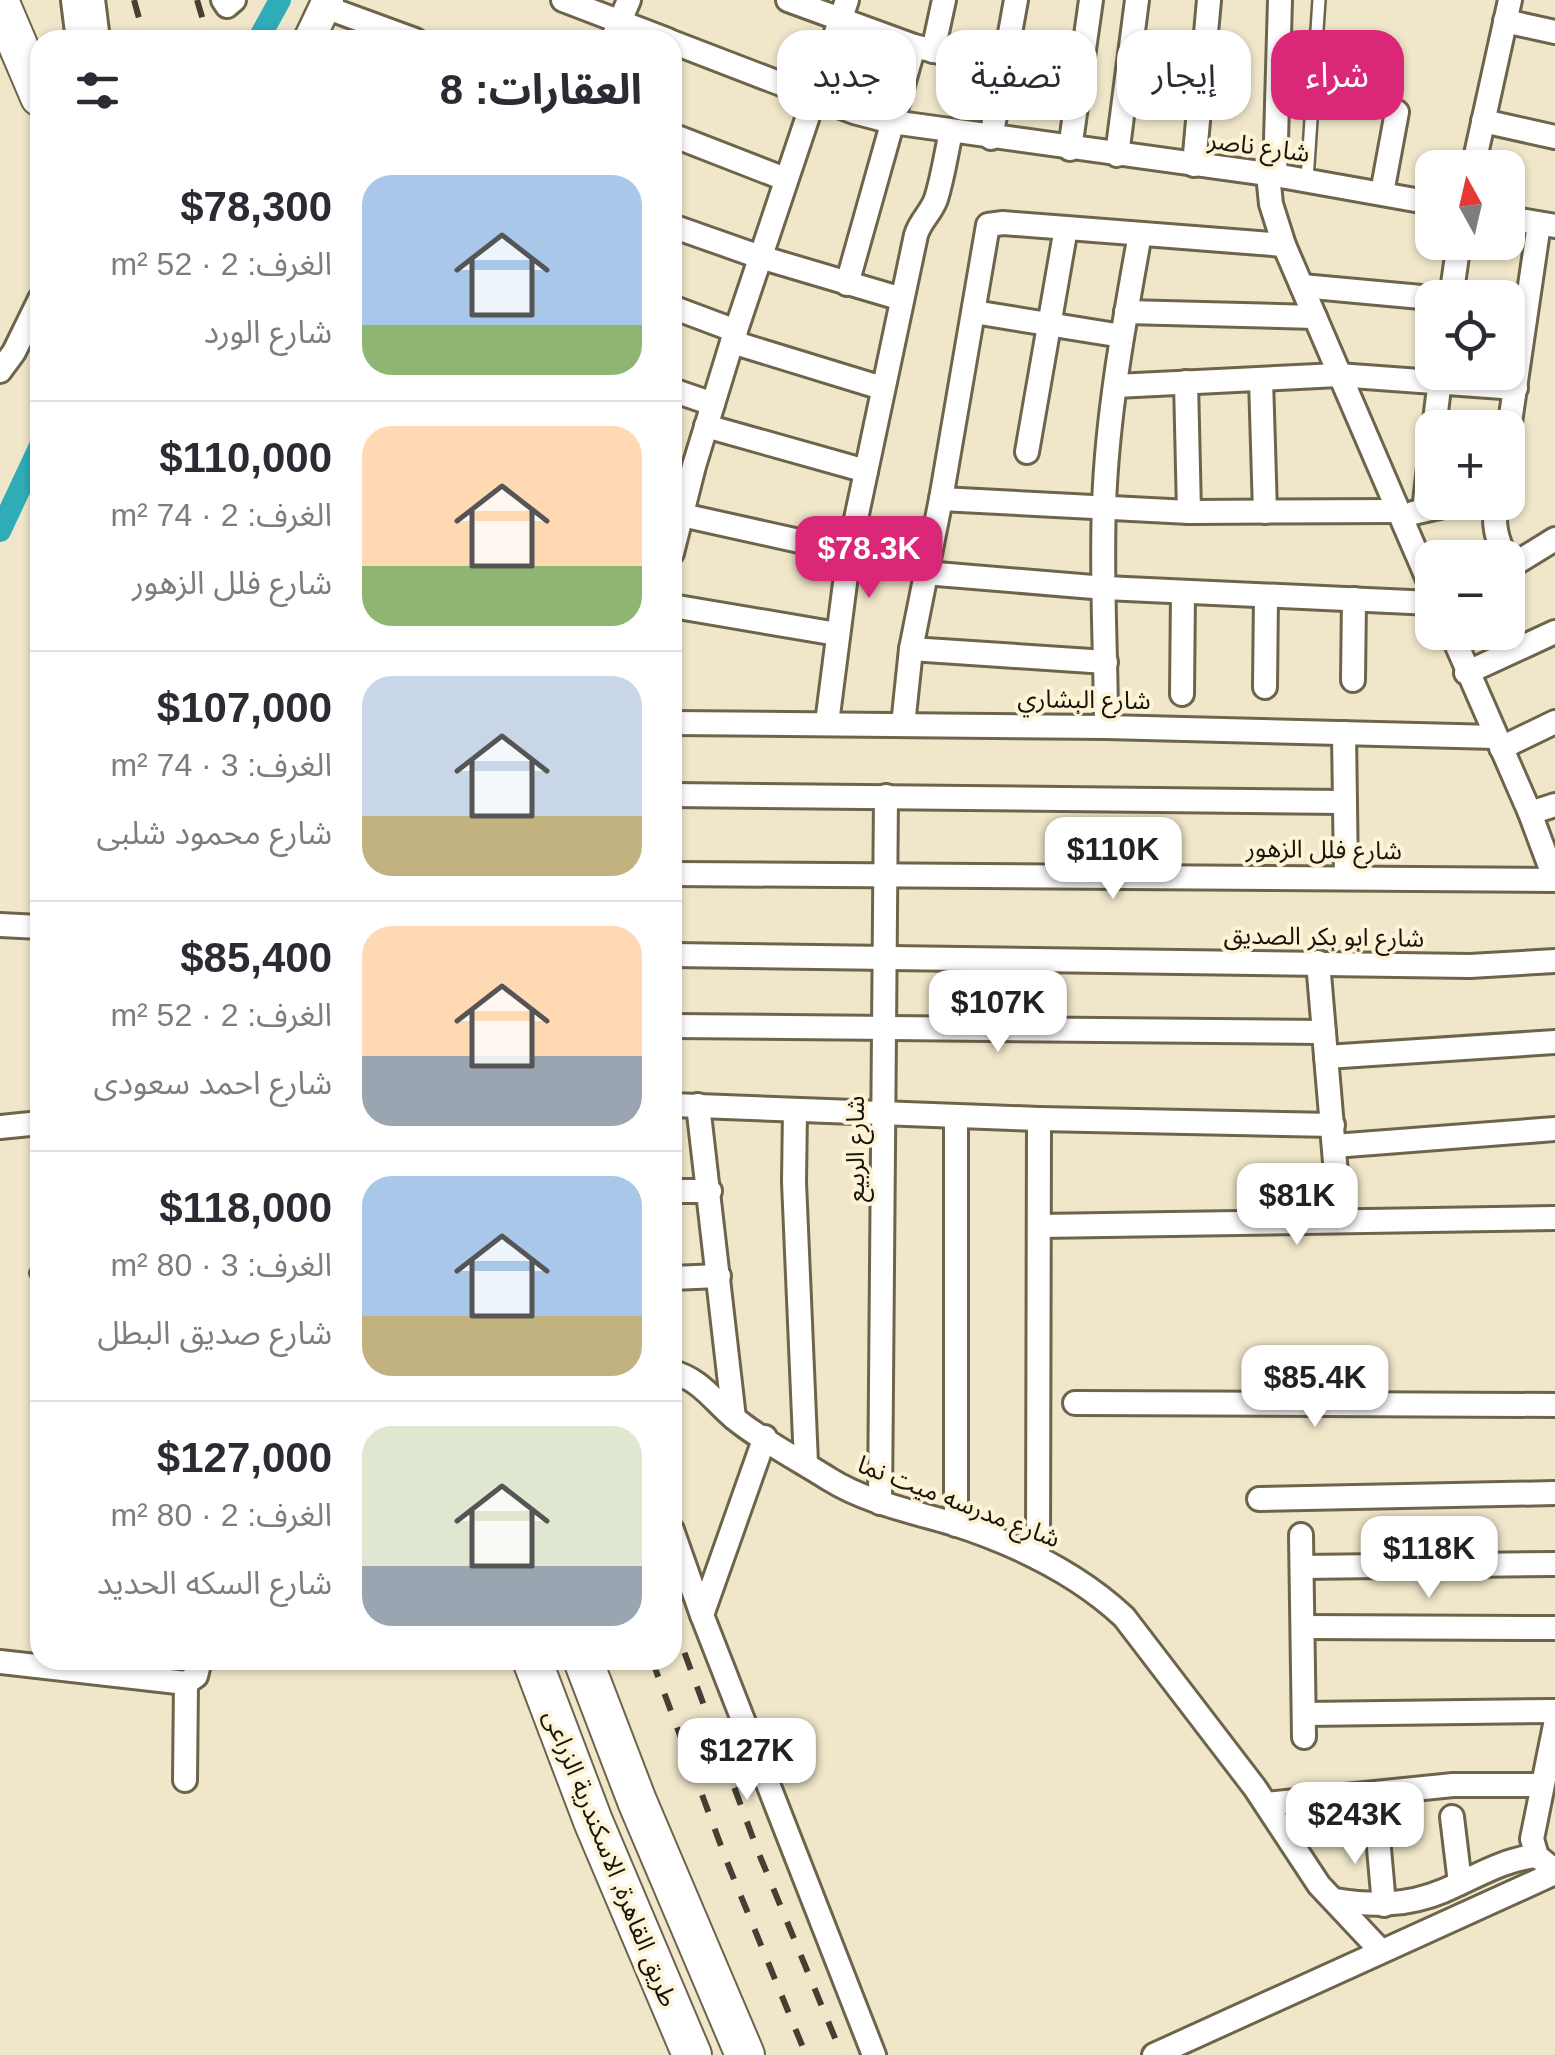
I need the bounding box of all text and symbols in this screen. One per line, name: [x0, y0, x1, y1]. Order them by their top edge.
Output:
chip: جديد: [777, 30, 916, 120]
chip: تصفية: [936, 30, 1097, 120]
chip: إيجار: [1117, 30, 1251, 120]
chip: شراء: [1271, 30, 1404, 120]
icon: filters: [70, 63, 125, 118]
text: العقارات: 8: [440, 66, 642, 113]
street label: شارع ناصر: [1205, 125, 1312, 172]
north arrow: [1415, 150, 1525, 260]
map controls: [1415, 150, 1525, 650]
text: $78,300: [180, 183, 332, 230]
icon: home: [442, 215, 562, 335]
text: الغرف: 2 · 52 m²: [110, 246, 332, 282]
button: locate: [1415, 280, 1525, 390]
text: شارع الورد: [204, 314, 332, 350]
button: +: [1415, 410, 1525, 520]
text: $110,000: [159, 434, 332, 481]
icon: home: [442, 466, 562, 586]
text: الغرف: 2 · 74 m²: [110, 497, 332, 533]
pin: $78.3K: [788, 516, 950, 601]
text: $78.3K: [817, 530, 921, 566]
button: −: [1415, 540, 1525, 650]
text: شارع فلل الزهور: [132, 565, 332, 601]
text: $107,000: [157, 684, 332, 731]
street label: شارع البشاري: [1017, 684, 1151, 720]
icon: home: [442, 716, 562, 836]
text: الغرف: 3 · 74 m²: [110, 747, 332, 783]
text: شارع محمود شلبى: [97, 815, 332, 851]
pin: $110K: [1043, 817, 1183, 902]
text: $110K: [1067, 831, 1159, 867]
street label: شارع فلل الزهور: [1245, 834, 1402, 869]
street label: شارع ابو بكر الصديق: [1223, 920, 1424, 957]
text: $85,400: [180, 934, 332, 981]
icon: home: [442, 966, 562, 1086]
pin: $107K: [928, 970, 1068, 1055]
text: $107K: [951, 984, 1045, 1020]
text: الغرف: 2 · 52 m²: [110, 997, 332, 1033]
text: شارع احمد سعودى: [93, 1065, 332, 1101]
street label: شارع الربيع: [841, 1096, 874, 1202]
pin: $81K: [1238, 1163, 1356, 1248]
text: $81K: [1259, 1177, 1335, 1213]
text: $118,000: [159, 1184, 332, 1231]
icon: home: [442, 1216, 562, 1336]
text: الغرف: 3 · 80 m²: [110, 1247, 332, 1283]
text: شارع صديق البطل: [98, 1315, 332, 1351]
pin: $85.4K: [1234, 1345, 1396, 1430]
text: $85.4K: [1263, 1359, 1367, 1395]
text: $127,000: [157, 1434, 332, 1481]
street label: شارع مدرسه ميت نما: [852, 1450, 1064, 1557]
icon: home: [442, 1466, 562, 1586]
text: الغرف: 2 · 80 m²: [110, 1497, 332, 1533]
pin: $118K: [1359, 1516, 1499, 1601]
text: $118K: [1383, 1530, 1475, 1566]
text: شارع السكه الحديد: [97, 1565, 332, 1601]
street label: طريق القاهرة, الاسكندرية الزراعى: [537, 1706, 683, 2011]
pin: $127K: [677, 1718, 817, 1803]
text: $127K: [700, 1732, 794, 1768]
pin: $243K: [1285, 1782, 1425, 1867]
text: $243K: [1308, 1796, 1402, 1832]

